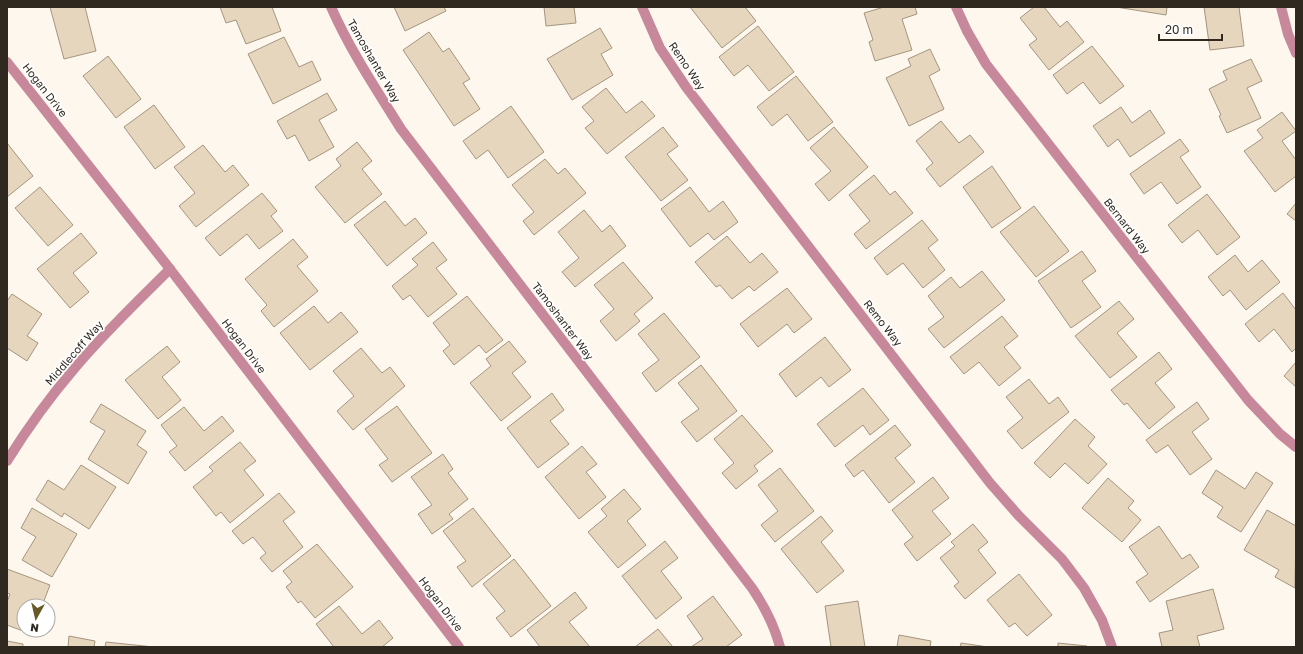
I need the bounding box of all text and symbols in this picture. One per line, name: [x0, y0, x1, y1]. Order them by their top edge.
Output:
scale bar: [1159, 16, 1222, 42]
street label: Tamoshanter Way: [345, 17, 404, 105]
text: 20 m: [1165, 22, 1193, 37]
street label: Remo Way: [667, 39, 708, 92]
street label: Hogan Drive: [20, 60, 70, 119]
street label: Bernard Way: [1102, 195, 1153, 256]
street label: Tamoshanter Way: [530, 279, 597, 362]
street label: Remo Way: [861, 297, 905, 348]
street label: Hogan Drive: [220, 316, 269, 375]
street label: Middlecoff Way: [42, 318, 105, 388]
street label: Hogan Drive: [417, 574, 466, 633]
north arrow: [16, 598, 56, 638]
text: N: [29, 621, 40, 635]

